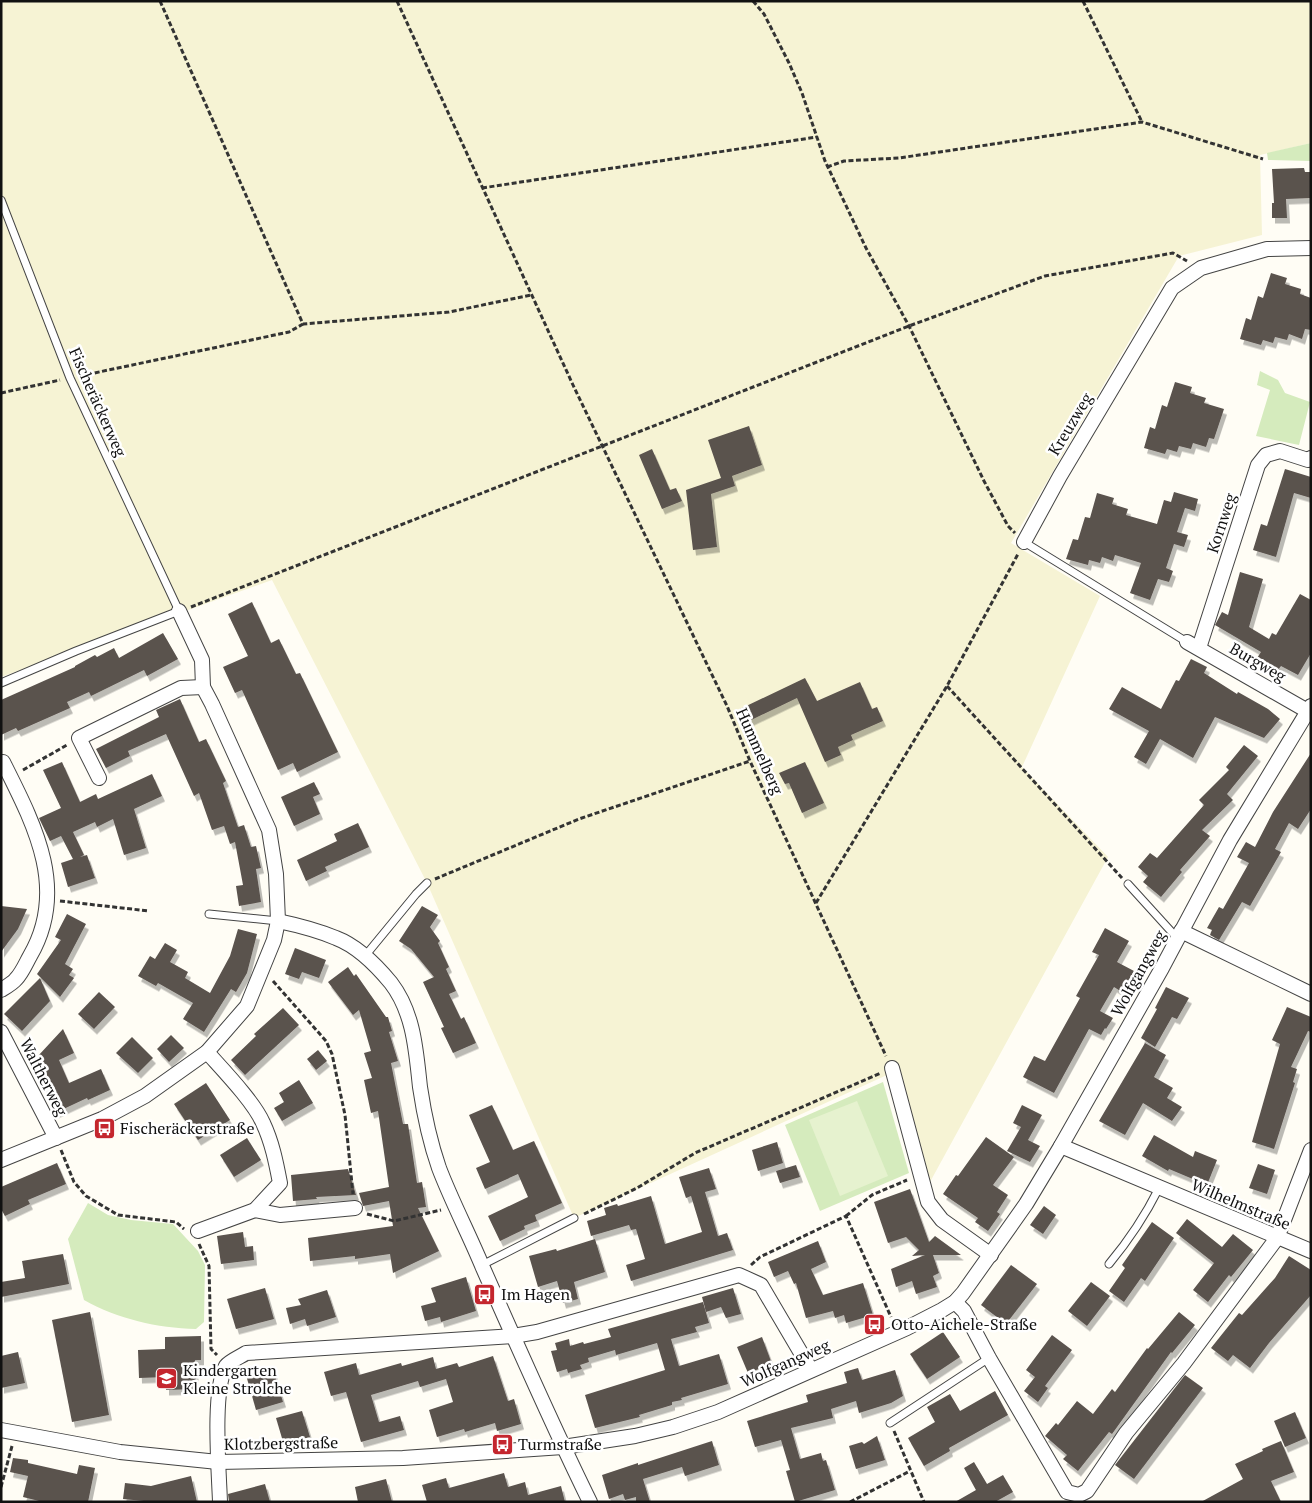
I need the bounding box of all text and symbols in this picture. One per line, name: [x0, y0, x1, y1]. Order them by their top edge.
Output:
street label: Fischeräckerweg: [64, 344, 132, 461]
street label: Kreuzweg: [1043, 388, 1098, 459]
street label: Kornweg: [1201, 490, 1241, 556]
street label: Burgweg: [1226, 637, 1291, 687]
street label: Hummelberg: [731, 704, 789, 798]
street label: Wolfgangweg: [1105, 926, 1171, 1020]
street label: Waltherweg: [15, 1034, 73, 1120]
bus stop icon: Fischeräckerstraße: [92, 1116, 116, 1140]
place label: Fischeräckerstraße: [120, 1117, 255, 1139]
street label: Wilhelmstraße: [1188, 1173, 1294, 1235]
bus stop icon: Im Hagen: [473, 1282, 497, 1306]
place label: Im Hagen: [501, 1283, 571, 1305]
bus stop icon: Otto-Aichele-Straße: [863, 1312, 887, 1336]
place label: Otto-Aichele-Straße: [891, 1313, 1037, 1335]
street label: Wolfgangweg: [737, 1333, 833, 1392]
place label: Kindergarten Kleine Strolche: [183, 1359, 292, 1399]
school or university icon: Kindergarten Kleine Strolche: [155, 1367, 179, 1391]
street label: Klotzbergstraße: [224, 1431, 338, 1455]
bus stop icon: Turmstraße: [490, 1432, 514, 1456]
place label: Turmstraße: [518, 1433, 602, 1455]

